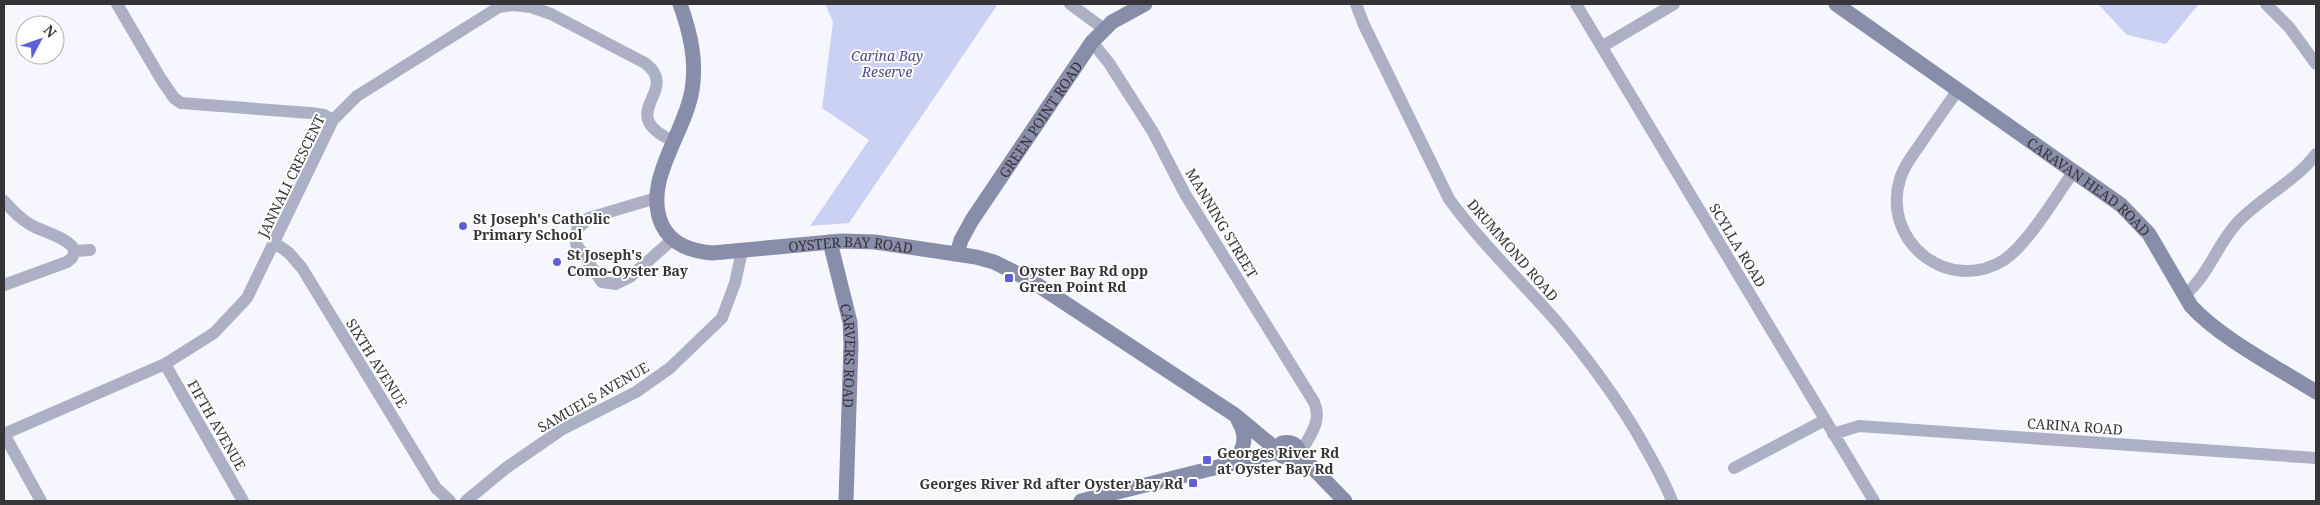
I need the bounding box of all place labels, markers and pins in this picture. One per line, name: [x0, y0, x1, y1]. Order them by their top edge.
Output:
place label: St Joseph's Catholic Primary School: [473, 209, 610, 244]
marker: St Joseph's Catholic Primary School: [457, 220, 469, 232]
place label: St Joseph's Como-Oyster Bay: [567, 245, 689, 280]
marker: St Joseph's Como-Oyster Bay: [551, 256, 563, 268]
place label: Oyster Bay Rd opp Green Point Rd: [1019, 261, 1148, 296]
marker: Oyster Bay Rd opp Green Point Rd: [1003, 272, 1015, 284]
place label: Georges River Rd at Oyster Bay Rd: [1217, 443, 1339, 478]
marker: Georges River Rd at Oyster Bay Rd: [1201, 454, 1213, 466]
place label: Georges River Rd after Oyster Bay Rd: [919, 474, 1183, 493]
marker: Georges River Rd after Oyster Bay Rd: [1187, 477, 1199, 489]

